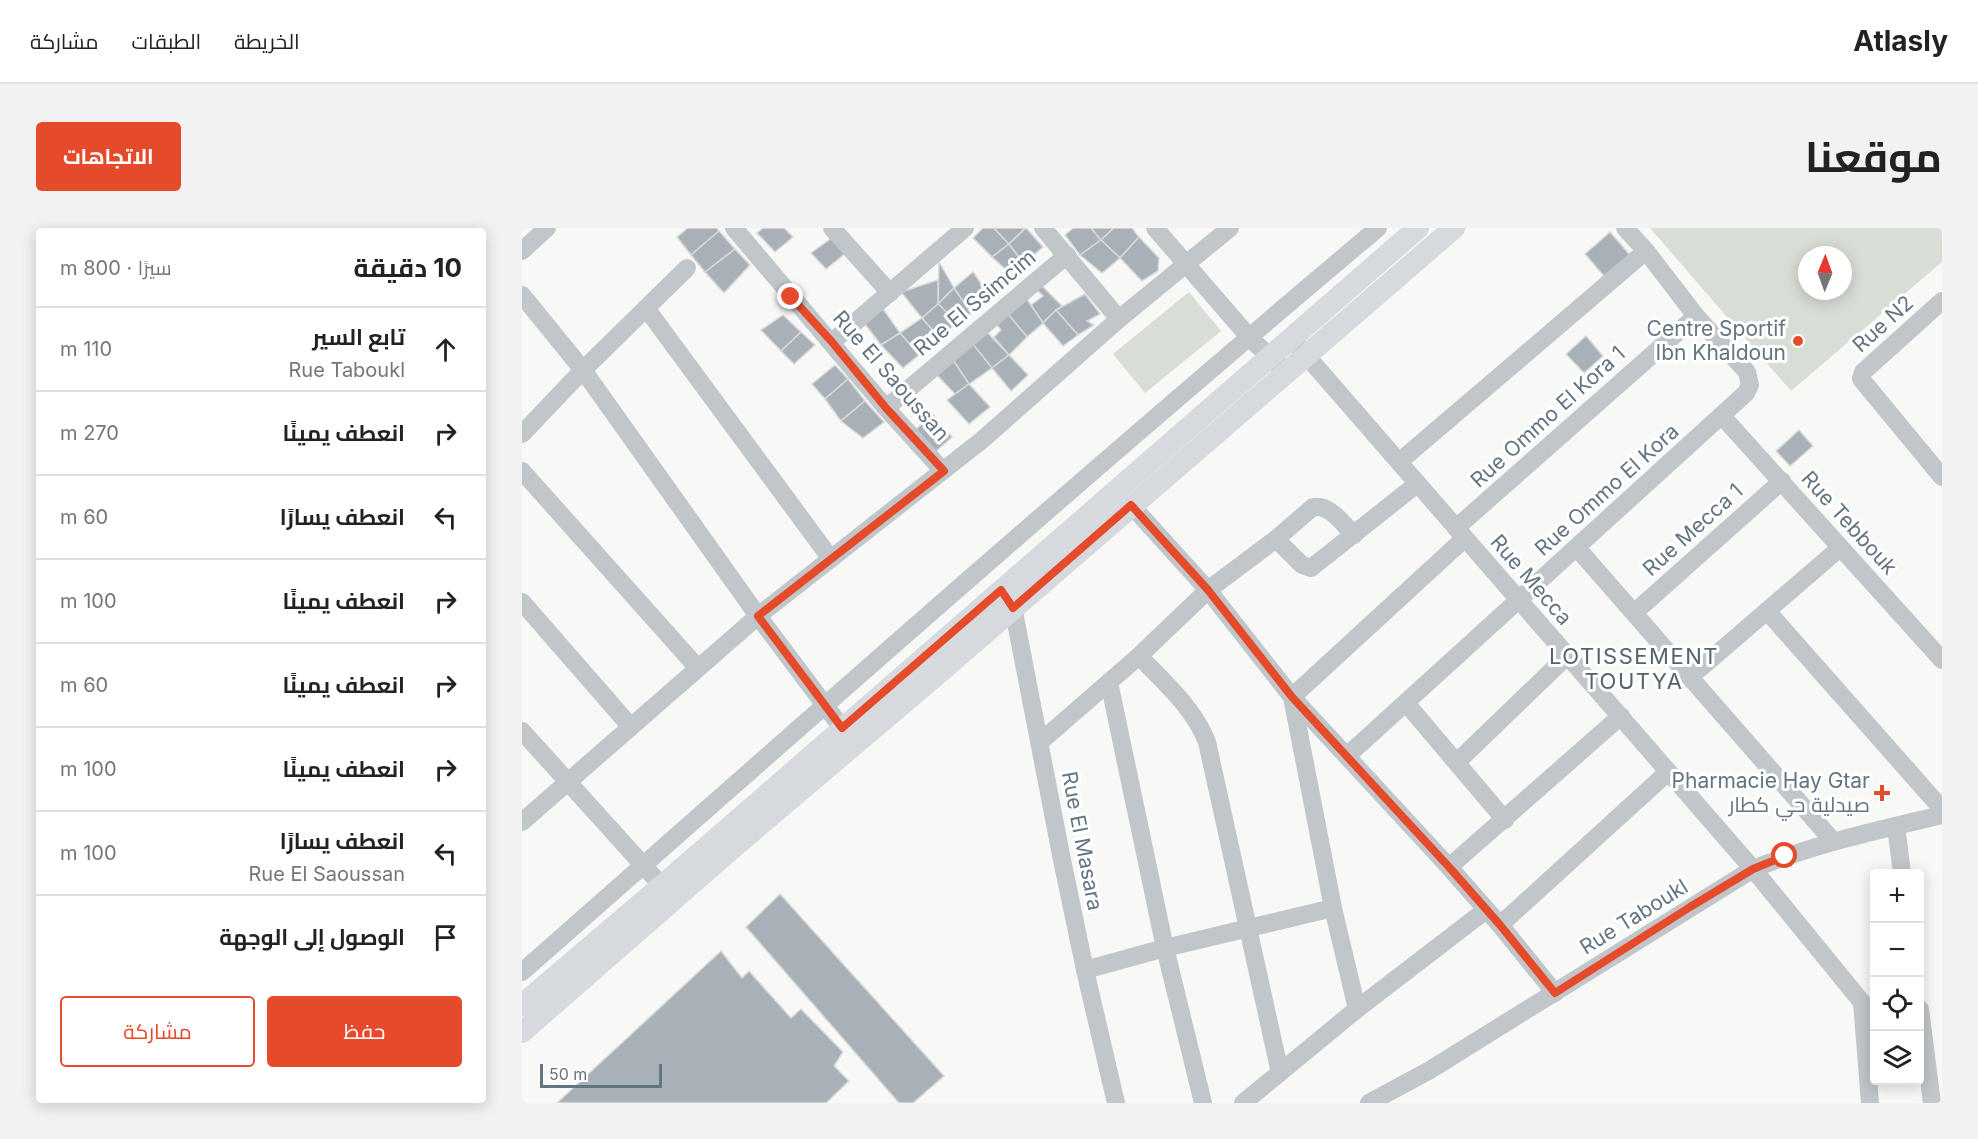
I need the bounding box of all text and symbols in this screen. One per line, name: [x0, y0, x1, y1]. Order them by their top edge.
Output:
text: Atlasly: [1853, 24, 1948, 58]
text: مشاركة: [30, 29, 99, 54]
text: الطبقات: [132, 29, 201, 54]
text: الخريطة: [234, 29, 300, 54]
button: الاتجاهات: [36, 122, 181, 191]
text: موقعنا: [1805, 131, 1942, 182]
street label: Rue El Ssimcim: [909, 244, 1041, 361]
north arrow: [1798, 246, 1852, 300]
text: 10 دقيقة: [354, 252, 462, 283]
text: سيرًا · 800 m: [60, 256, 172, 280]
route end: [777, 283, 803, 309]
street label: Rue N2: [1847, 290, 1918, 357]
street label: Rue El Saoussan: [828, 305, 955, 446]
place label: Centre Sportif Ibn Khaldoun: [1647, 316, 1786, 365]
text: تابع السير: [312, 324, 405, 350]
icon: ahead: [429, 333, 462, 366]
marker: Centre Sportif Ibn Khaldoun: [1791, 334, 1805, 348]
text: 110 m: [60, 337, 112, 361]
street label: Rue Ommo El Kora 1: [1466, 341, 1630, 493]
text: Rue Taboukl: [288, 358, 405, 382]
icon: right: [429, 417, 462, 450]
street label: Rue Ommo El Kora: [1530, 419, 1684, 561]
text: انعطف يمينًا: [283, 420, 405, 446]
text: 270 m: [60, 421, 119, 445]
street label: Rue Tebbouk: [1796, 466, 1903, 580]
street label: Rue Mecca 1: [1638, 478, 1748, 581]
icon: left: [429, 501, 462, 534]
text: انعطف يسارًا: [280, 504, 405, 530]
text: 60 m: [60, 505, 108, 529]
street label: Rue Mecca: [1485, 529, 1577, 630]
icon: right: [429, 585, 462, 618]
text: انعطف يمينًا: [283, 588, 405, 614]
text: 100 m: [60, 589, 117, 613]
district label: LOTISSEMENT TOUTYA: [1549, 643, 1719, 694]
icon: right: [429, 669, 462, 702]
text: انعطف يمينًا: [283, 672, 405, 698]
text: 60 m: [60, 673, 108, 697]
icon: right: [429, 753, 462, 786]
text: انعطف يمينًا: [283, 756, 405, 782]
text: 100 m: [60, 757, 117, 781]
place label: Pharmacie Hay Gtar صيدلية حي كطار: [1672, 768, 1870, 821]
street label: Rue El Masara: [1057, 769, 1108, 913]
marker: Pharmacie Hay Gtar صيدلية حي كطار: [1875, 786, 1889, 800]
text: انعطف يسارًا: [280, 828, 405, 854]
icon: left: [429, 837, 462, 870]
text: 100 m: [60, 841, 117, 865]
route start: [1771, 842, 1797, 868]
text: Rue El Saoussan: [248, 862, 405, 886]
map controls: [1870, 869, 1924, 1085]
button: +: [1870, 869, 1924, 923]
street label: Rue Taboukl: [1575, 874, 1692, 960]
icon: arrive: [429, 921, 462, 954]
button: −: [1870, 923, 1924, 977]
text: الوصول إلى الوجهة: [219, 924, 405, 950]
button: locate: [1870, 977, 1924, 1031]
button: مشاركة: [60, 996, 255, 1067]
button: حفظ: [267, 996, 462, 1067]
button: layers: [1870, 1031, 1924, 1085]
scale bar: [540, 1061, 662, 1088]
text: 50 m: [549, 1064, 587, 1084]

